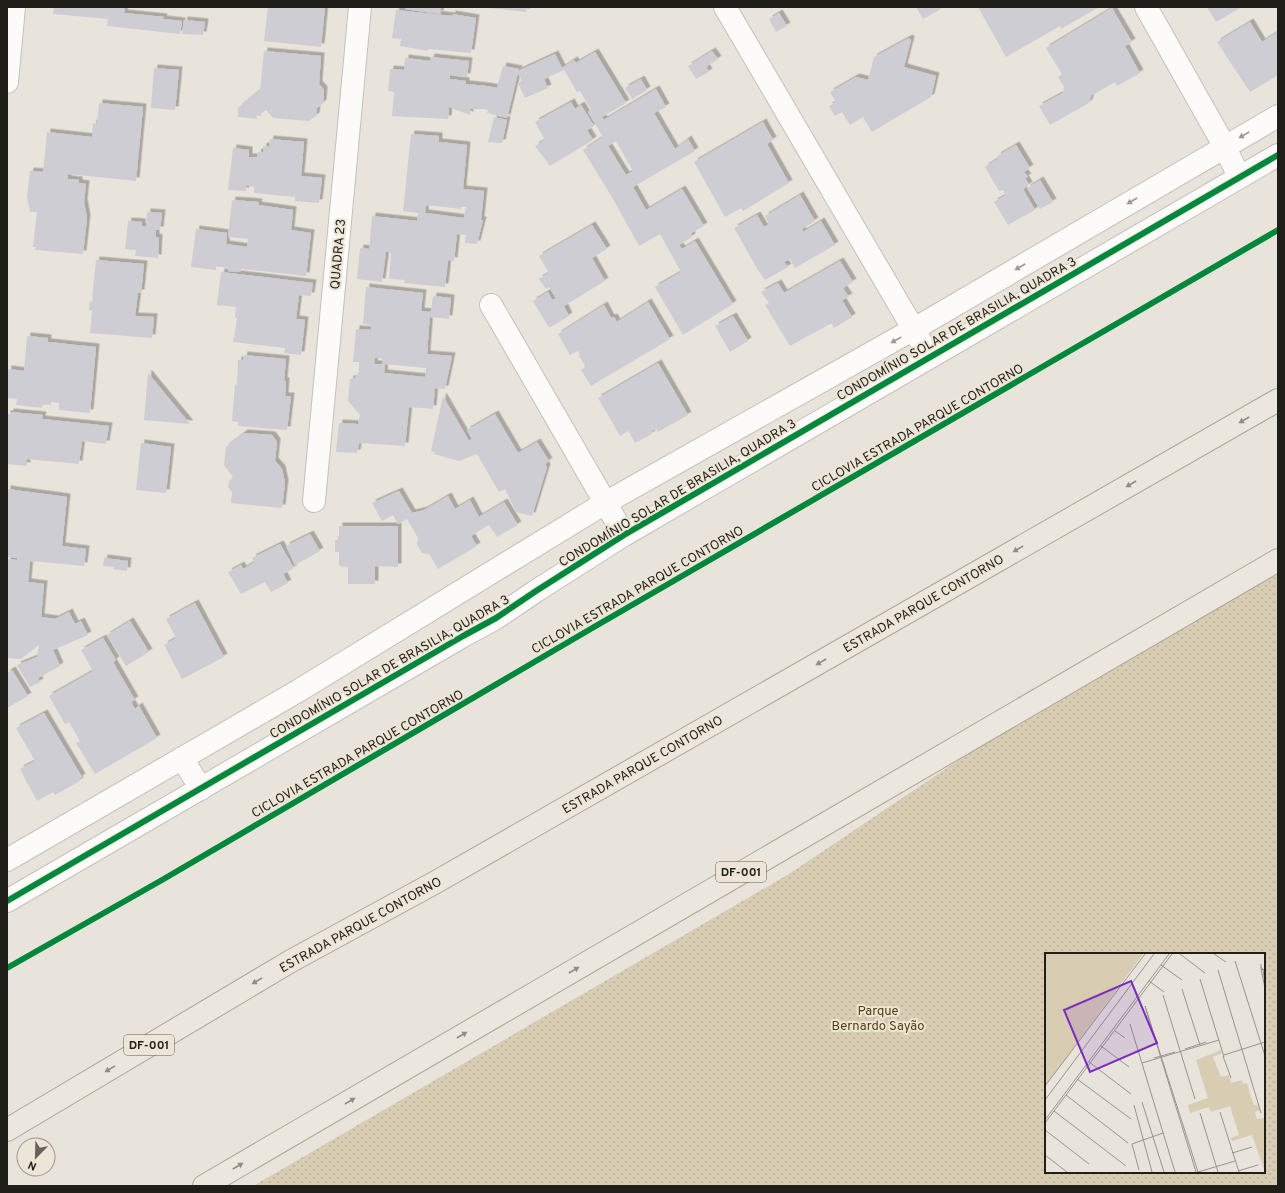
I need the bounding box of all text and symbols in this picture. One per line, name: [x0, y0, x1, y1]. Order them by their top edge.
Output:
one-way arrow: [1238, 132, 1250, 139]
one-way arrow: [1126, 198, 1138, 205]
street label: QUADRA 23: [328, 218, 350, 290]
street label: CONDOMÍNIO SOLAR DE BRASILIA, QUADRA 3: [833, 253, 1080, 405]
one-way arrow: [1014, 264, 1026, 271]
one-way arrow: [890, 336, 902, 343]
street label: CICLOVIA ESTRADA PARQUE CONTORNO: [809, 361, 1027, 496]
street label: CONDOMÍNIO SOLAR DE BRASILIA, QUADRA 3: [555, 415, 800, 571]
one-way arrow: [1238, 416, 1250, 423]
one-way arrow: [1125, 481, 1137, 488]
street label: CICLOVIA ESTRADA PARQUE CONTORNO: [529, 523, 747, 658]
one-way arrow: [1013, 545, 1024, 552]
street label: ESTRADA PARQUE CONTORNO: [841, 552, 1007, 657]
street label: CONDOMÍNIO SOLAR DE BRASILIA, QUADRA 3: [266, 591, 513, 743]
one-way arrow: [815, 659, 827, 665]
street label: CICLOVIA ESTRADA PARQUE CONTORNO: [249, 687, 467, 822]
street label: ESTRADA PARQUE CONTORNO: [560, 713, 726, 818]
road number: DF-001: [716, 862, 766, 882]
street label: ESTRADA PARQUE CONTORNO: [277, 874, 445, 977]
inset map: [1045, 953, 1265, 1173]
one-way arrow: [568, 966, 580, 973]
one-way arrow: [252, 977, 263, 984]
park label: Parque Bernardo Sayão: [832, 1004, 924, 1035]
one-way arrow: [456, 1032, 468, 1039]
road number: DF-001: [124, 1035, 174, 1055]
one-way arrow: [104, 1065, 116, 1072]
one-way arrow: [344, 1097, 356, 1104]
north arrow: [16, 1137, 56, 1177]
text: N: [26, 1157, 39, 1173]
one-way arrow: [232, 1163, 244, 1170]

